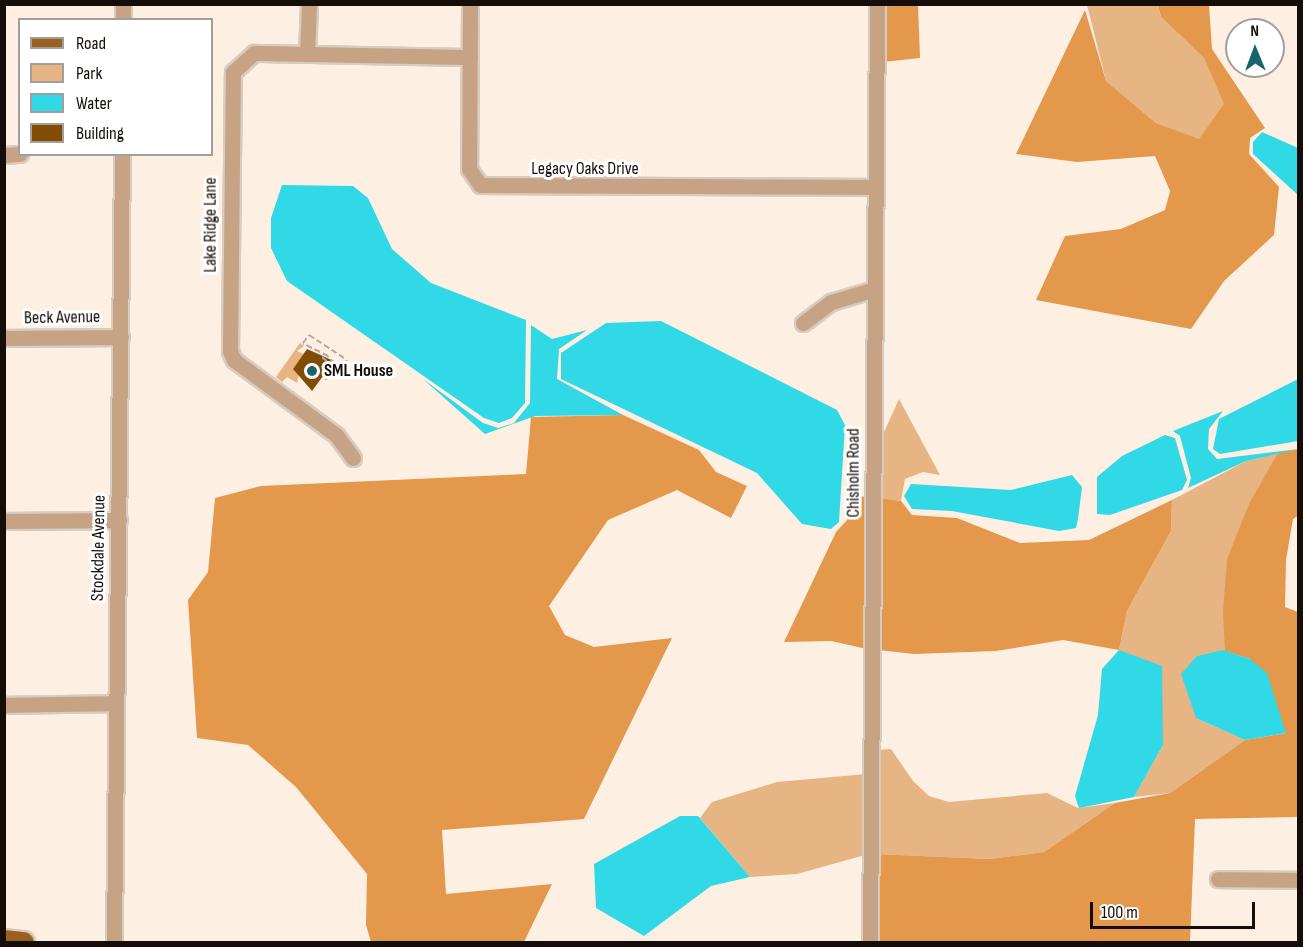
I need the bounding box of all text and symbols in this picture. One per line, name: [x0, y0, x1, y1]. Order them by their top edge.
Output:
legend: [18, 18, 213, 156]
north arrow: [1225, 18, 1285, 78]
text: N: [1250, 22, 1259, 41]
text: Road: [76, 33, 106, 54]
text: Park: [76, 63, 102, 84]
text: Water: [76, 93, 112, 114]
text: Building: [76, 123, 124, 144]
street label: Legacy Oaks Drive: [531, 158, 639, 180]
street label: Lake Ridge Lane: [200, 177, 222, 273]
street label: Beck Avenue: [24, 307, 100, 329]
place label: SML House: [324, 360, 393, 382]
marker: SML House: [305, 364, 319, 378]
street label: Chisholm Road: [843, 428, 865, 518]
street label: Stockdale Avenue: [87, 495, 111, 601]
scale bar: [1093, 890, 1258, 928]
text: 100 m: [1101, 902, 1138, 923]

